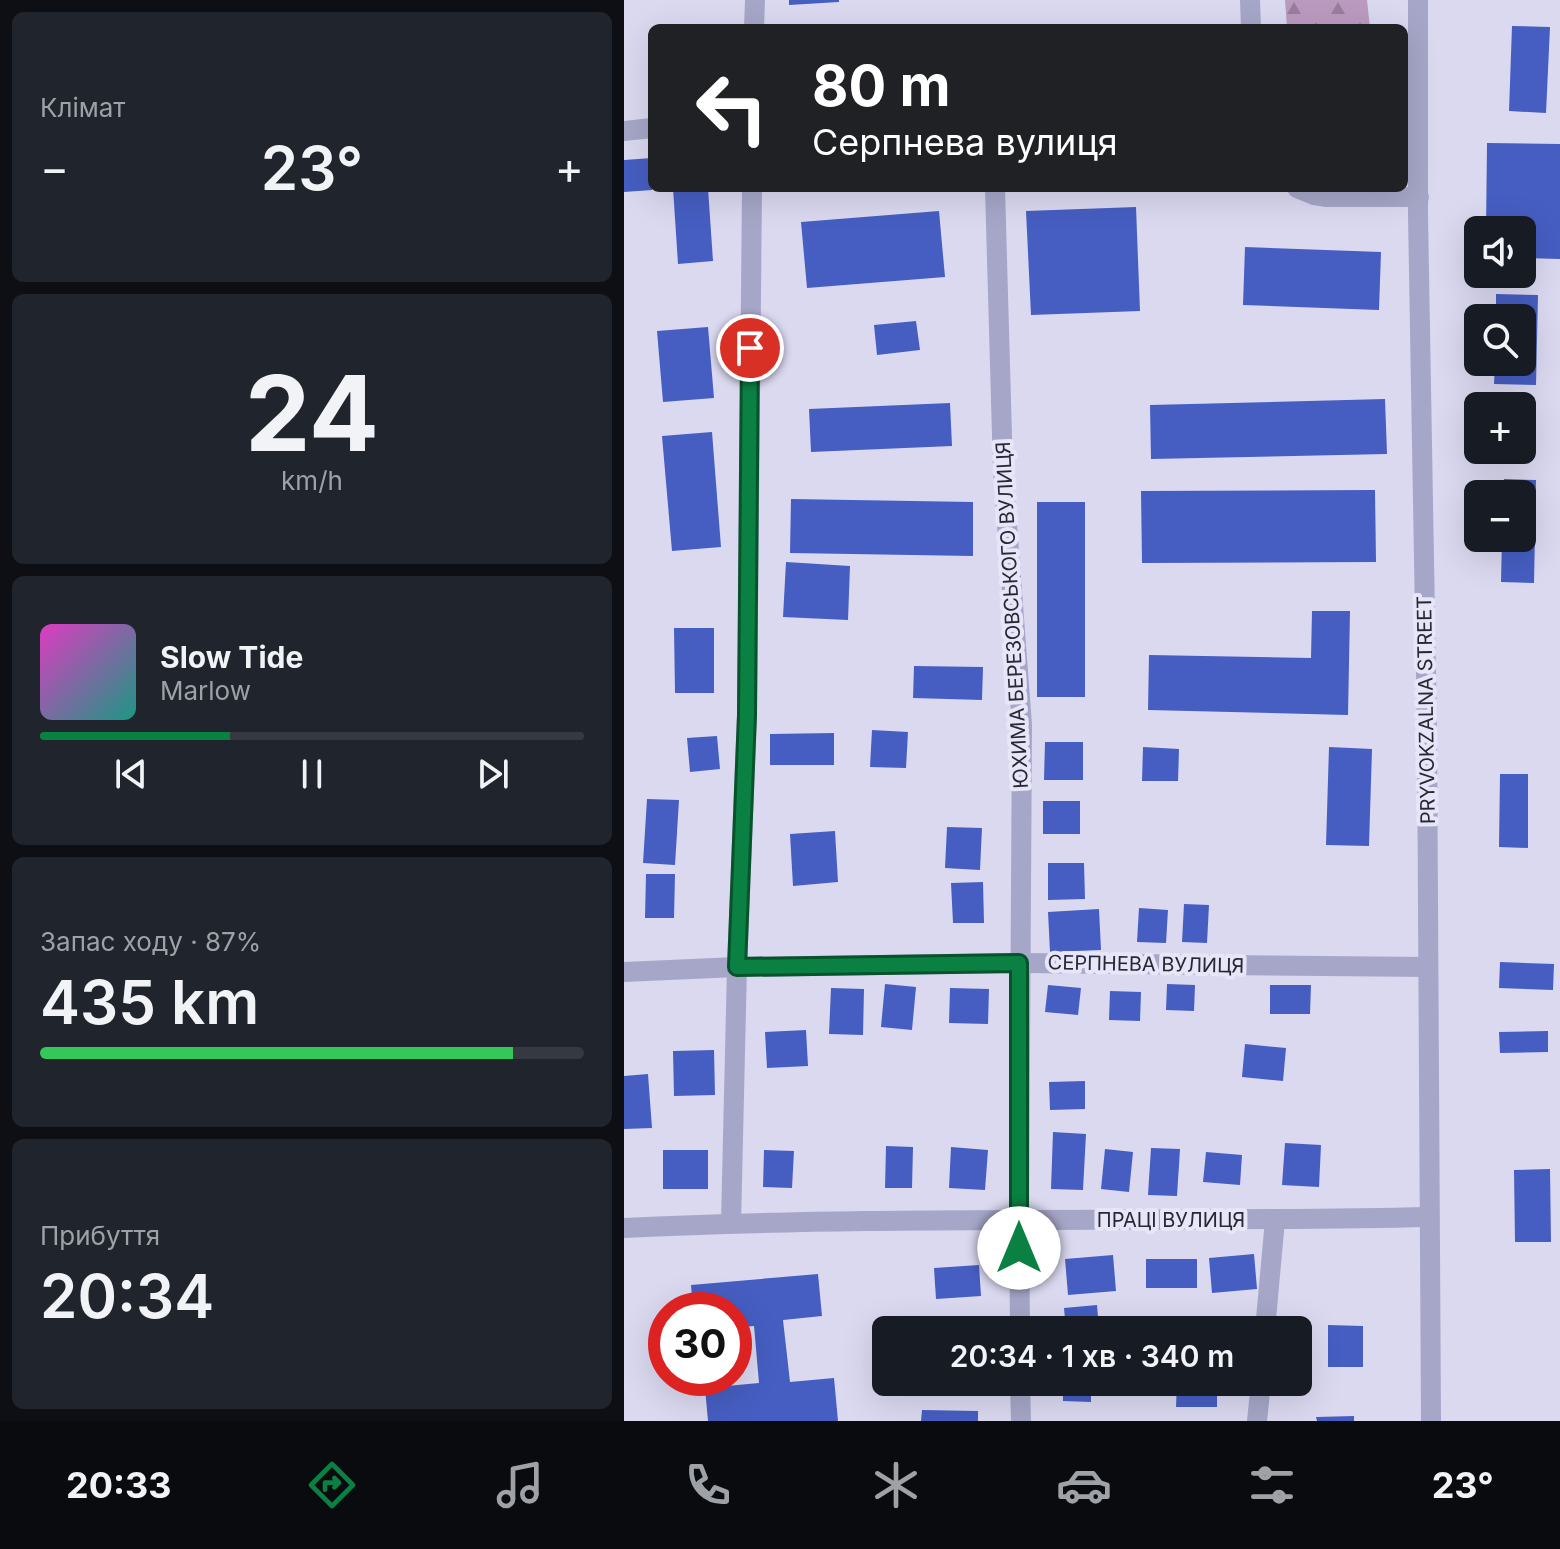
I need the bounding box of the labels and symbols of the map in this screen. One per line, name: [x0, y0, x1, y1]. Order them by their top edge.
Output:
pin: [716, 314, 784, 382]
street label: ЮХИМА БЕРЕЗОВСЬКОГО ВУЛИЦЯ: [991, 441, 1033, 789]
street label: PRYVOKZALNA STREET: [1412, 596, 1440, 824]
street label: СЕРПНЕВА ВУЛИЦЯ: [1047, 950, 1245, 978]
position arrow: [977, 1206, 1061, 1290]
street label: ПРАЦІ ВУЛИЦЯ: [1097, 1208, 1245, 1232]
speed limit sign: 30: [648, 1292, 752, 1396]

